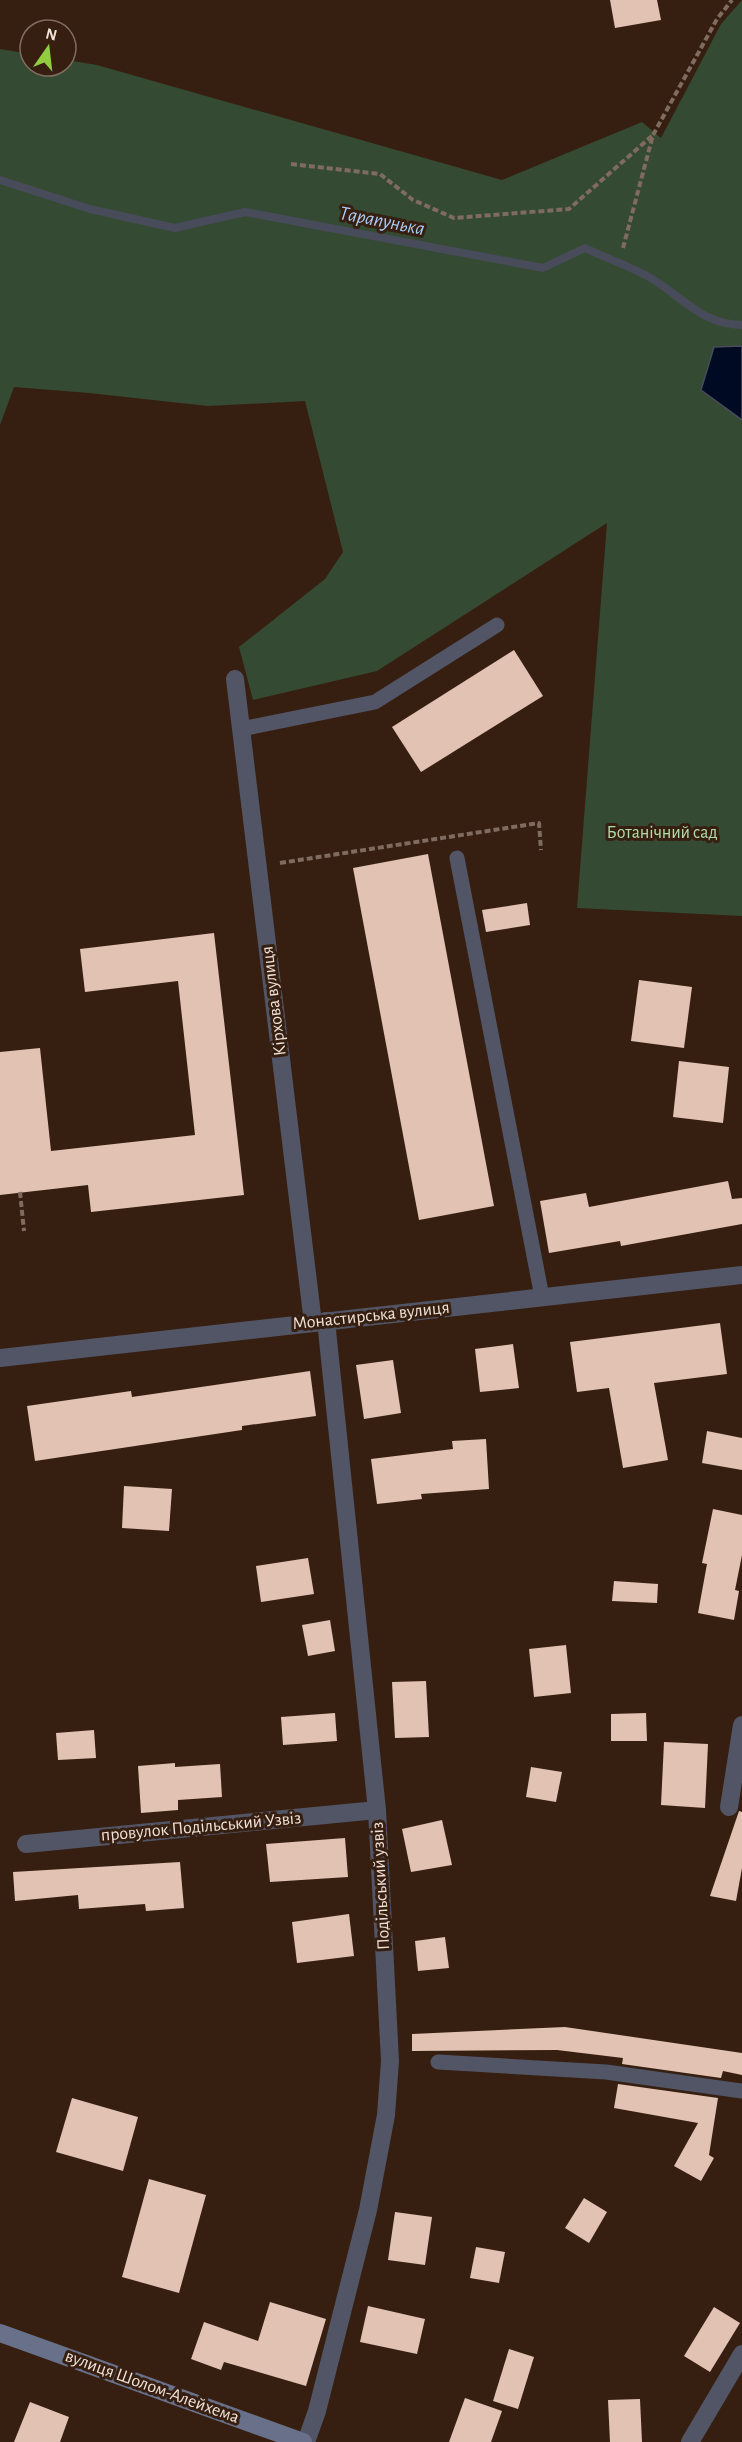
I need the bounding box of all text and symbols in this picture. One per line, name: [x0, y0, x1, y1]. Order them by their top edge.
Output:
north arrow: [18, 18, 78, 78]
text: N: [44, 25, 59, 44]
water label: Тарапунька: [338, 203, 426, 239]
park label: Ботанічний сад: [606, 824, 718, 842]
street label: Кірхова вулиця: [258, 945, 290, 1057]
street label: Монастирська вулиця: [291, 1299, 451, 1333]
street label: провулок Подільський Узвіз: [100, 1809, 302, 1845]
street label: Подільський узвіз: [369, 1821, 393, 1951]
street label: вулиця Шолом-Алейхема: [63, 2347, 241, 2427]

